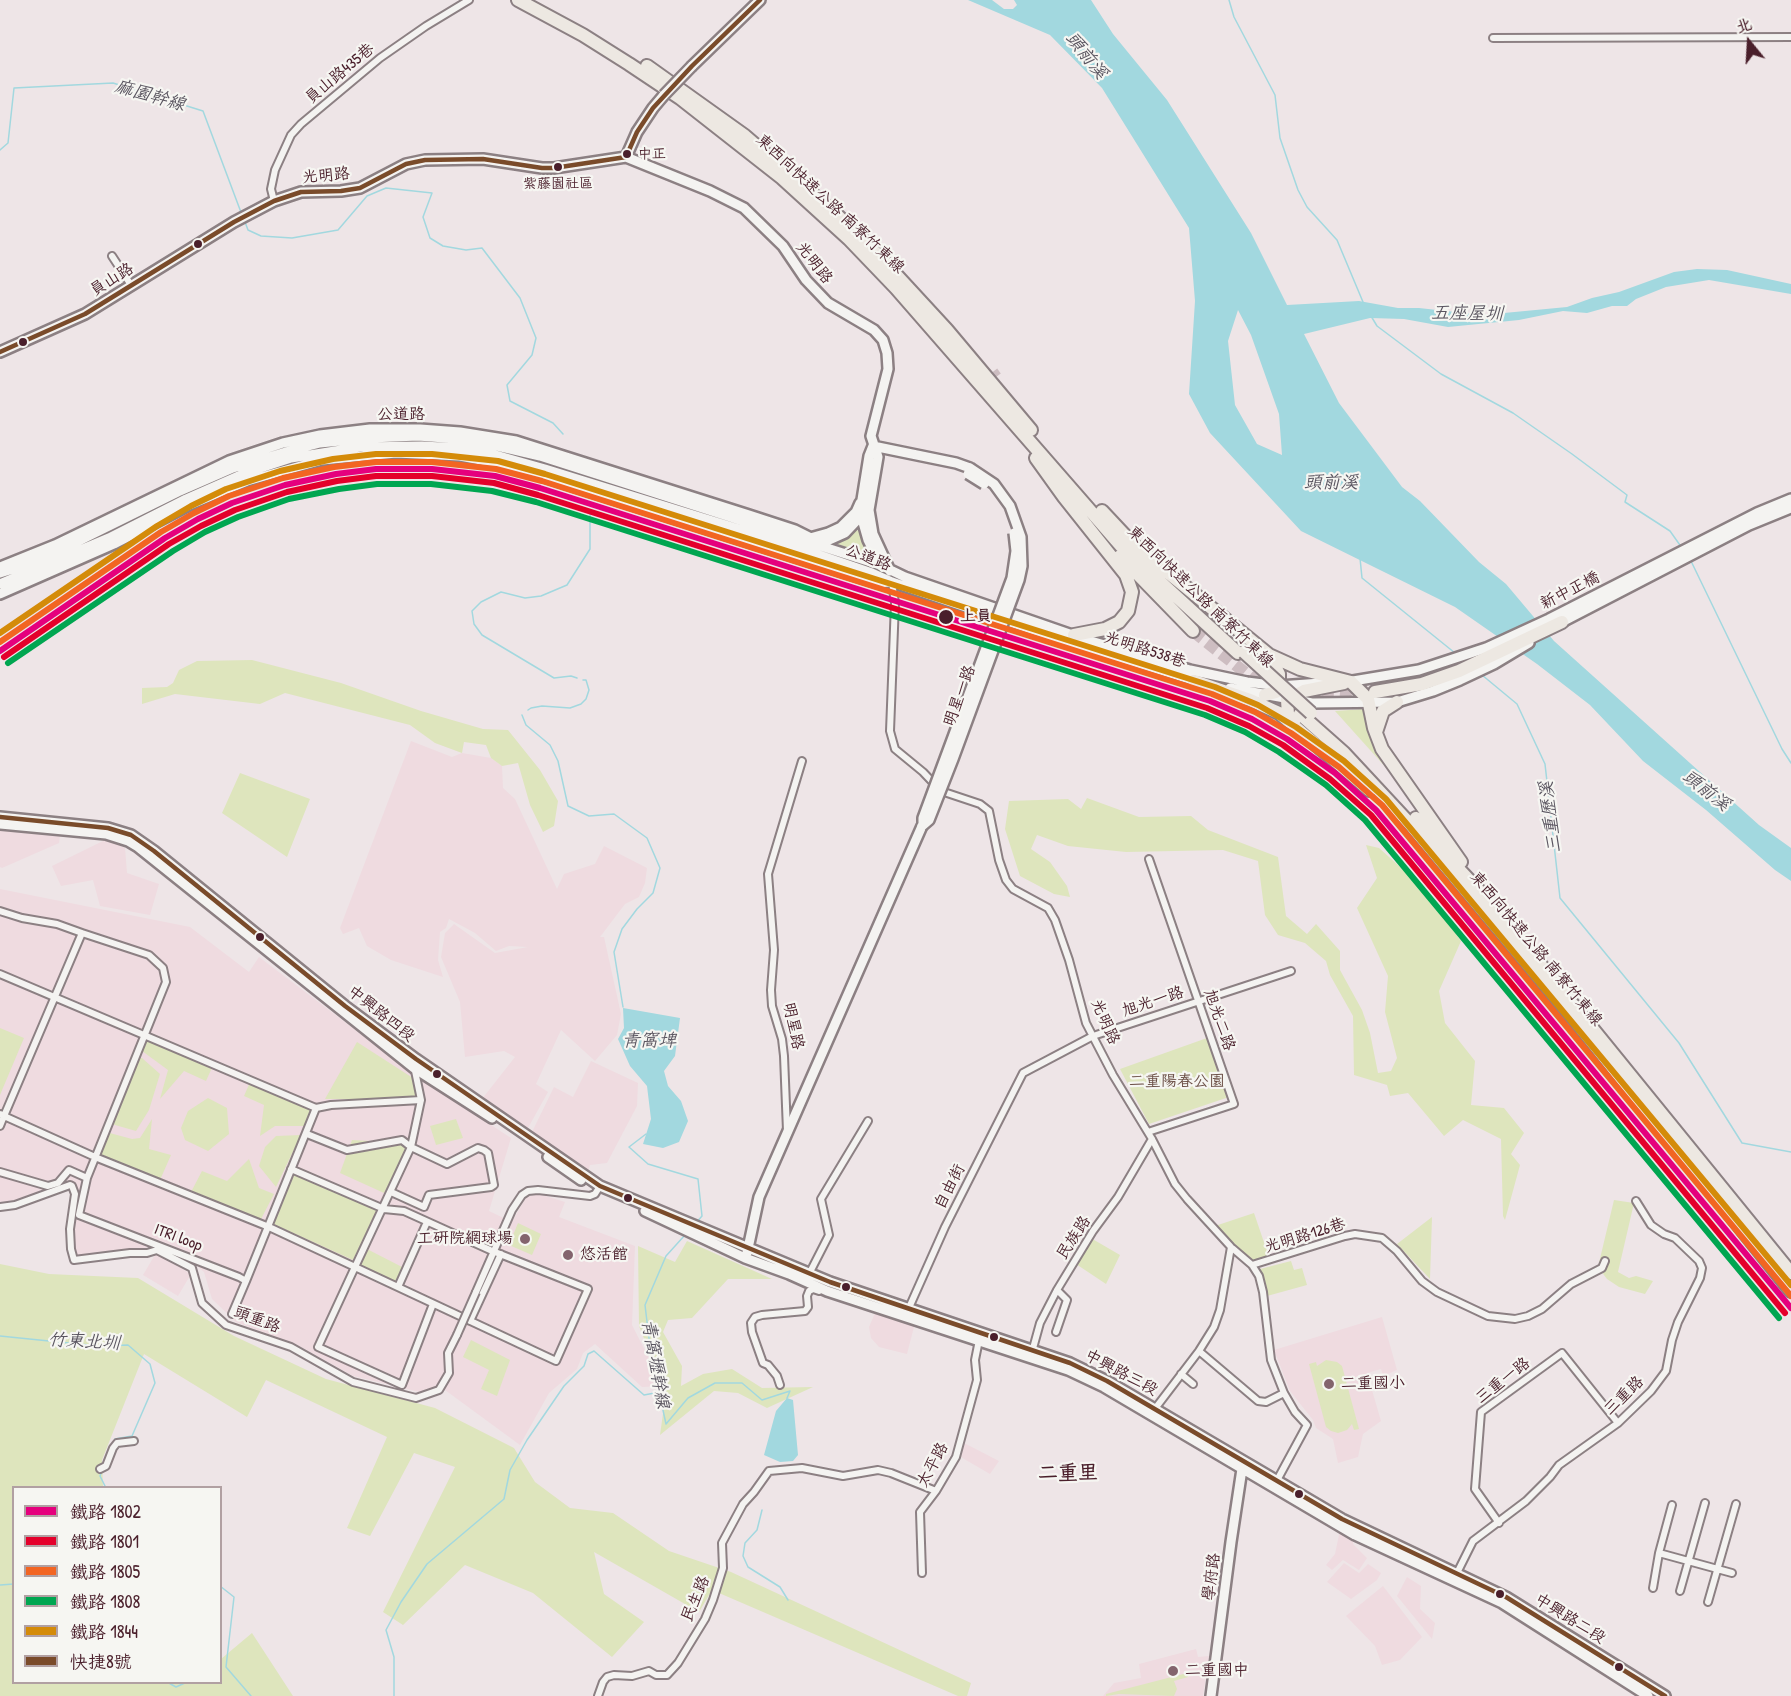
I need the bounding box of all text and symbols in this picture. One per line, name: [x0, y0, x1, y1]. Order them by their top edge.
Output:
north arrow: [1719, 12, 1779, 72]
text: 北: [1732, 12, 1754, 38]
water label: 頭前溪: [1061, 28, 1111, 84]
street label: 員山路435巷: [302, 40, 378, 108]
water label: 麻園幹線: [112, 76, 188, 116]
street label: 東西向快速公路 南寮竹東線: [752, 130, 908, 278]
place label: 中正: [638, 146, 666, 162]
marker: 中正: [621, 148, 633, 160]
marker: 紫藤園社區: [552, 161, 564, 173]
street label: 光明路: [301, 164, 351, 188]
place label: 紫藤園社區: [523, 176, 593, 192]
unlabelled marker: [192, 238, 204, 250]
street label: 光明路: [792, 238, 836, 288]
street label: 員山路: [87, 259, 137, 301]
water label: 五座屋圳: [1431, 303, 1503, 325]
unlabelled marker: [17, 336, 29, 348]
street label: 公道路: [377, 405, 425, 425]
water label: 頭前溪: [1304, 472, 1358, 494]
street label: 東西向快速公路 南寮竹東線: [1123, 522, 1277, 672]
street label: 公道路: [842, 540, 894, 576]
street label: 新中正橋: [1537, 568, 1603, 614]
place label: 上員: [960, 607, 992, 627]
marker: 上員: [937, 608, 955, 626]
street label: 光明路538巷: [1102, 628, 1188, 672]
street label: 明星一路: [940, 663, 980, 729]
water label: 頭前溪: [1678, 766, 1734, 816]
water label: 三重歷溪: [1536, 780, 1566, 854]
street label: 東西向快速公路 南寮竹東線: [1466, 868, 1606, 1030]
unlabelled marker: [254, 931, 266, 943]
street label: 中興路四段: [344, 982, 418, 1046]
street label: 旭光一路: [1120, 983, 1186, 1021]
street label: 旭光二路: [1200, 987, 1238, 1053]
street label: 光明路: [1086, 996, 1124, 1048]
street label: 明星路: [779, 1001, 807, 1051]
water label: 青窩埤: [622, 1030, 676, 1052]
unlabelled marker: [431, 1068, 443, 1080]
park label: 二重陽春公園: [1129, 1072, 1225, 1092]
street label: 自由街: [931, 1161, 969, 1213]
unlabelled marker: [622, 1192, 634, 1204]
street label: 民族路: [1053, 1213, 1095, 1263]
street label: 光明路126巷: [1262, 1215, 1348, 1257]
street label: ITRI loop: [151, 1220, 205, 1256]
place label: 工研院網球場: [417, 1229, 513, 1249]
marker: 工研院網球場: [518, 1232, 532, 1246]
place label: 悠活館: [580, 1245, 628, 1265]
marker: 悠活館: [561, 1248, 575, 1262]
unlabelled marker: [840, 1281, 852, 1293]
street label: 頭重路: [231, 1302, 283, 1338]
water label: 青窩壢幹線: [637, 1318, 673, 1410]
water label: 竹東北圳: [47, 1329, 121, 1355]
unlabelled marker: [988, 1331, 1000, 1343]
street label: 中興路三段: [1081, 1346, 1161, 1400]
street label: 三重一路: [1472, 1354, 1534, 1408]
street label: 三重路: [1600, 1372, 1648, 1420]
place label: 二重國小: [1341, 1374, 1405, 1394]
marker: 二重國小: [1322, 1377, 1336, 1391]
street label: 太平路: [913, 1439, 953, 1491]
district label: 二重里: [1038, 1462, 1098, 1486]
legend: [12, 1486, 222, 1684]
unlabelled marker: [1293, 1488, 1305, 1500]
text: 鐵路 1802: [70, 1499, 141, 1524]
text: 鐵路 1801: [70, 1529, 139, 1554]
street label: 學府路: [1200, 1552, 1224, 1602]
text: 鐵路 1805: [70, 1559, 140, 1584]
street label: 民生路: [678, 1573, 714, 1625]
unlabelled marker: [1494, 1588, 1506, 1600]
text: 鐵路 1808: [70, 1589, 140, 1614]
street label: 中興路二段: [1531, 1590, 1609, 1648]
text: 鐵路 1844: [70, 1619, 138, 1644]
text: 快捷8號: [70, 1649, 132, 1674]
place label: 二重國中: [1185, 1661, 1249, 1681]
unlabelled marker: [1613, 1661, 1625, 1673]
marker: 二重國中: [1166, 1664, 1180, 1678]

